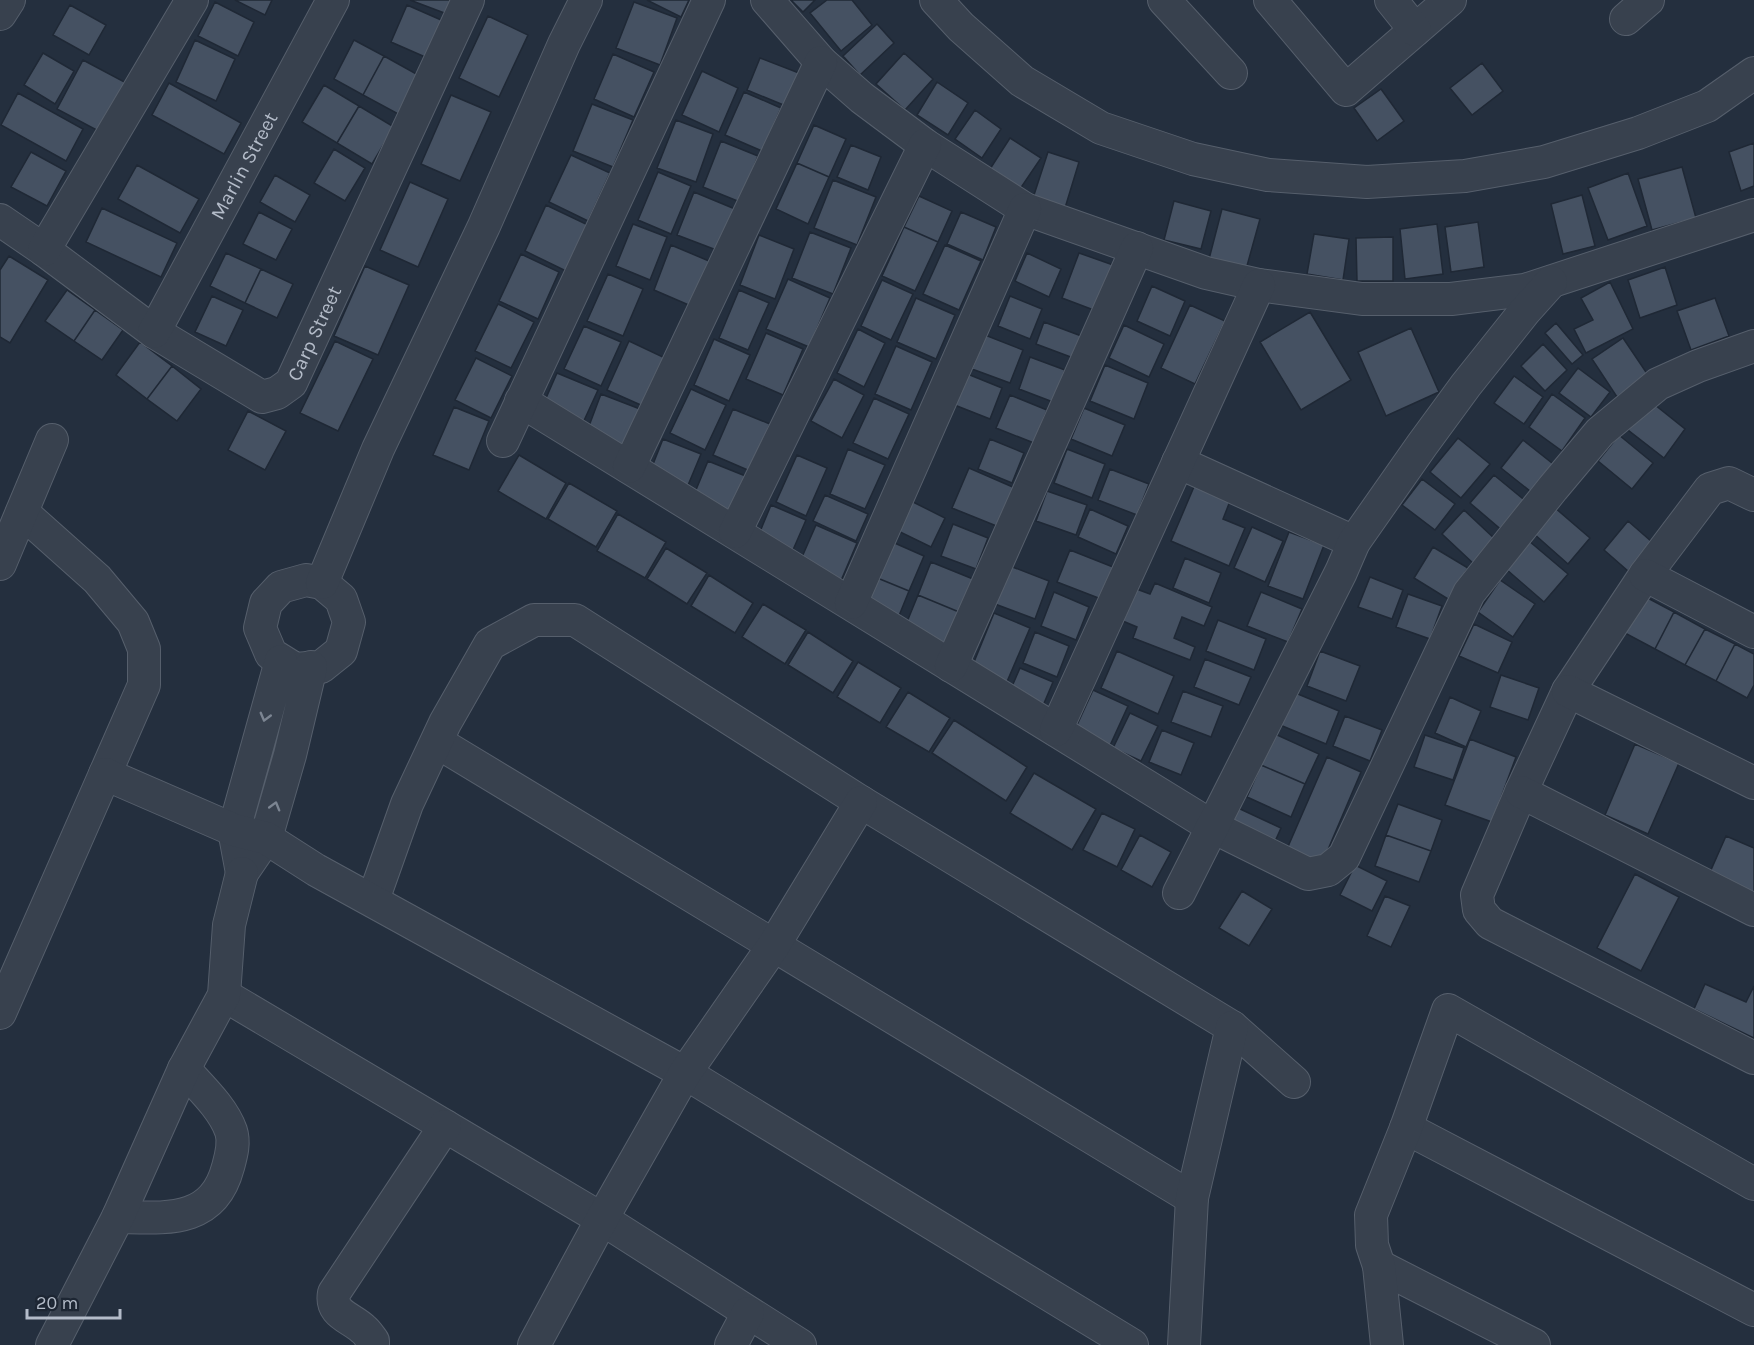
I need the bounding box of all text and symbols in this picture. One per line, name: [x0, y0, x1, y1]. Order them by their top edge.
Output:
street label: Marlin Street: [206, 108, 283, 224]
street label: Carp Street: [283, 282, 346, 385]
one-way arrow: [260, 712, 273, 722]
one-way arrow: [268, 801, 280, 812]
scale bar: [27, 1282, 120, 1320]
text: 20 m: [36, 1292, 78, 1314]

